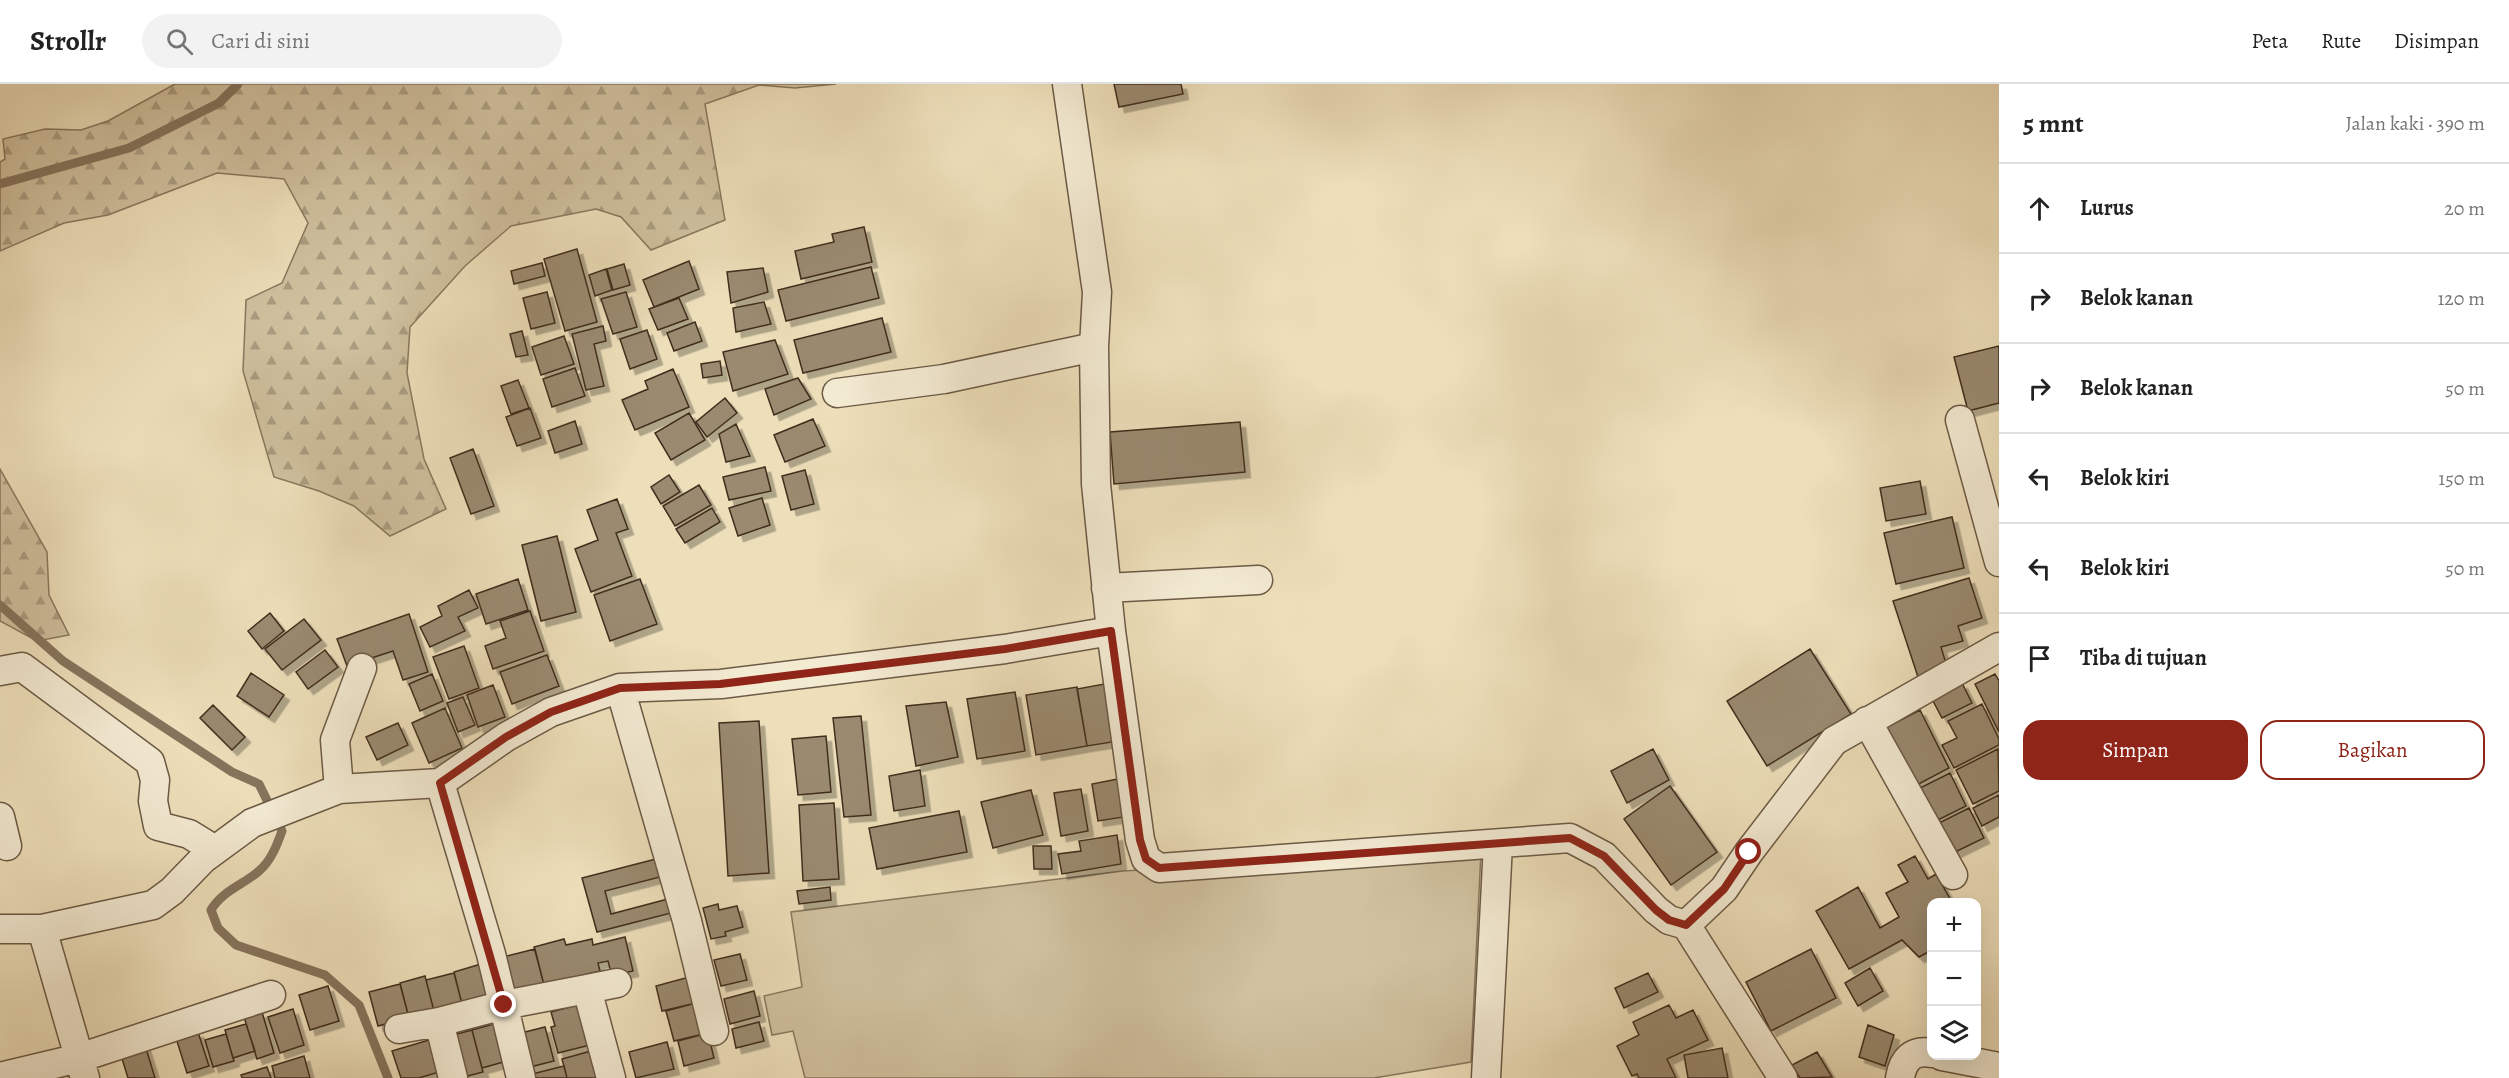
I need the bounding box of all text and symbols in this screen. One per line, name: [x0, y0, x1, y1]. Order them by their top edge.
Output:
search box: [142, 14, 562, 68]
text: Strollr: [30, 22, 106, 60]
icon: search: [163, 25, 196, 58]
text: Cari di sini: [211, 26, 310, 56]
text: Peta: [2251, 27, 2288, 55]
text: Rute: [2321, 27, 2361, 55]
text: Disimpan: [2394, 27, 2479, 55]
text: 5 mnt: [2023, 106, 2084, 141]
text: Jalan kaki · 390 m: [2346, 110, 2485, 137]
icon: ahead: [2023, 192, 2056, 225]
text: Lurus: [2080, 193, 2134, 223]
text: 20 m: [2444, 195, 2485, 222]
icon: right: [2023, 282, 2056, 315]
text: Belok kanan: [2080, 283, 2193, 313]
text: 120 m: [2437, 285, 2485, 312]
icon: right: [2023, 372, 2056, 405]
text: Belok kanan: [2080, 373, 2193, 403]
text: 50 m: [2445, 375, 2485, 402]
icon: left: [2023, 462, 2056, 495]
text: Belok kiri: [2080, 463, 2169, 493]
text: 150 m: [2438, 465, 2485, 492]
icon: left: [2023, 552, 2056, 585]
text: Belok kiri: [2080, 553, 2169, 583]
text: 50 m: [2445, 555, 2485, 582]
icon: arrive: [2023, 642, 2056, 675]
text: Tiba di tujuan: [2080, 643, 2207, 673]
button: Simpan: [2023, 720, 2248, 780]
button: Bagikan: [2260, 720, 2485, 780]
route start: [1735, 838, 1761, 864]
map controls: [1927, 898, 1981, 1060]
button: +: [1927, 898, 1981, 952]
button: −: [1927, 952, 1981, 1006]
route end: [490, 991, 516, 1017]
button: layers: [1927, 1006, 1981, 1060]

